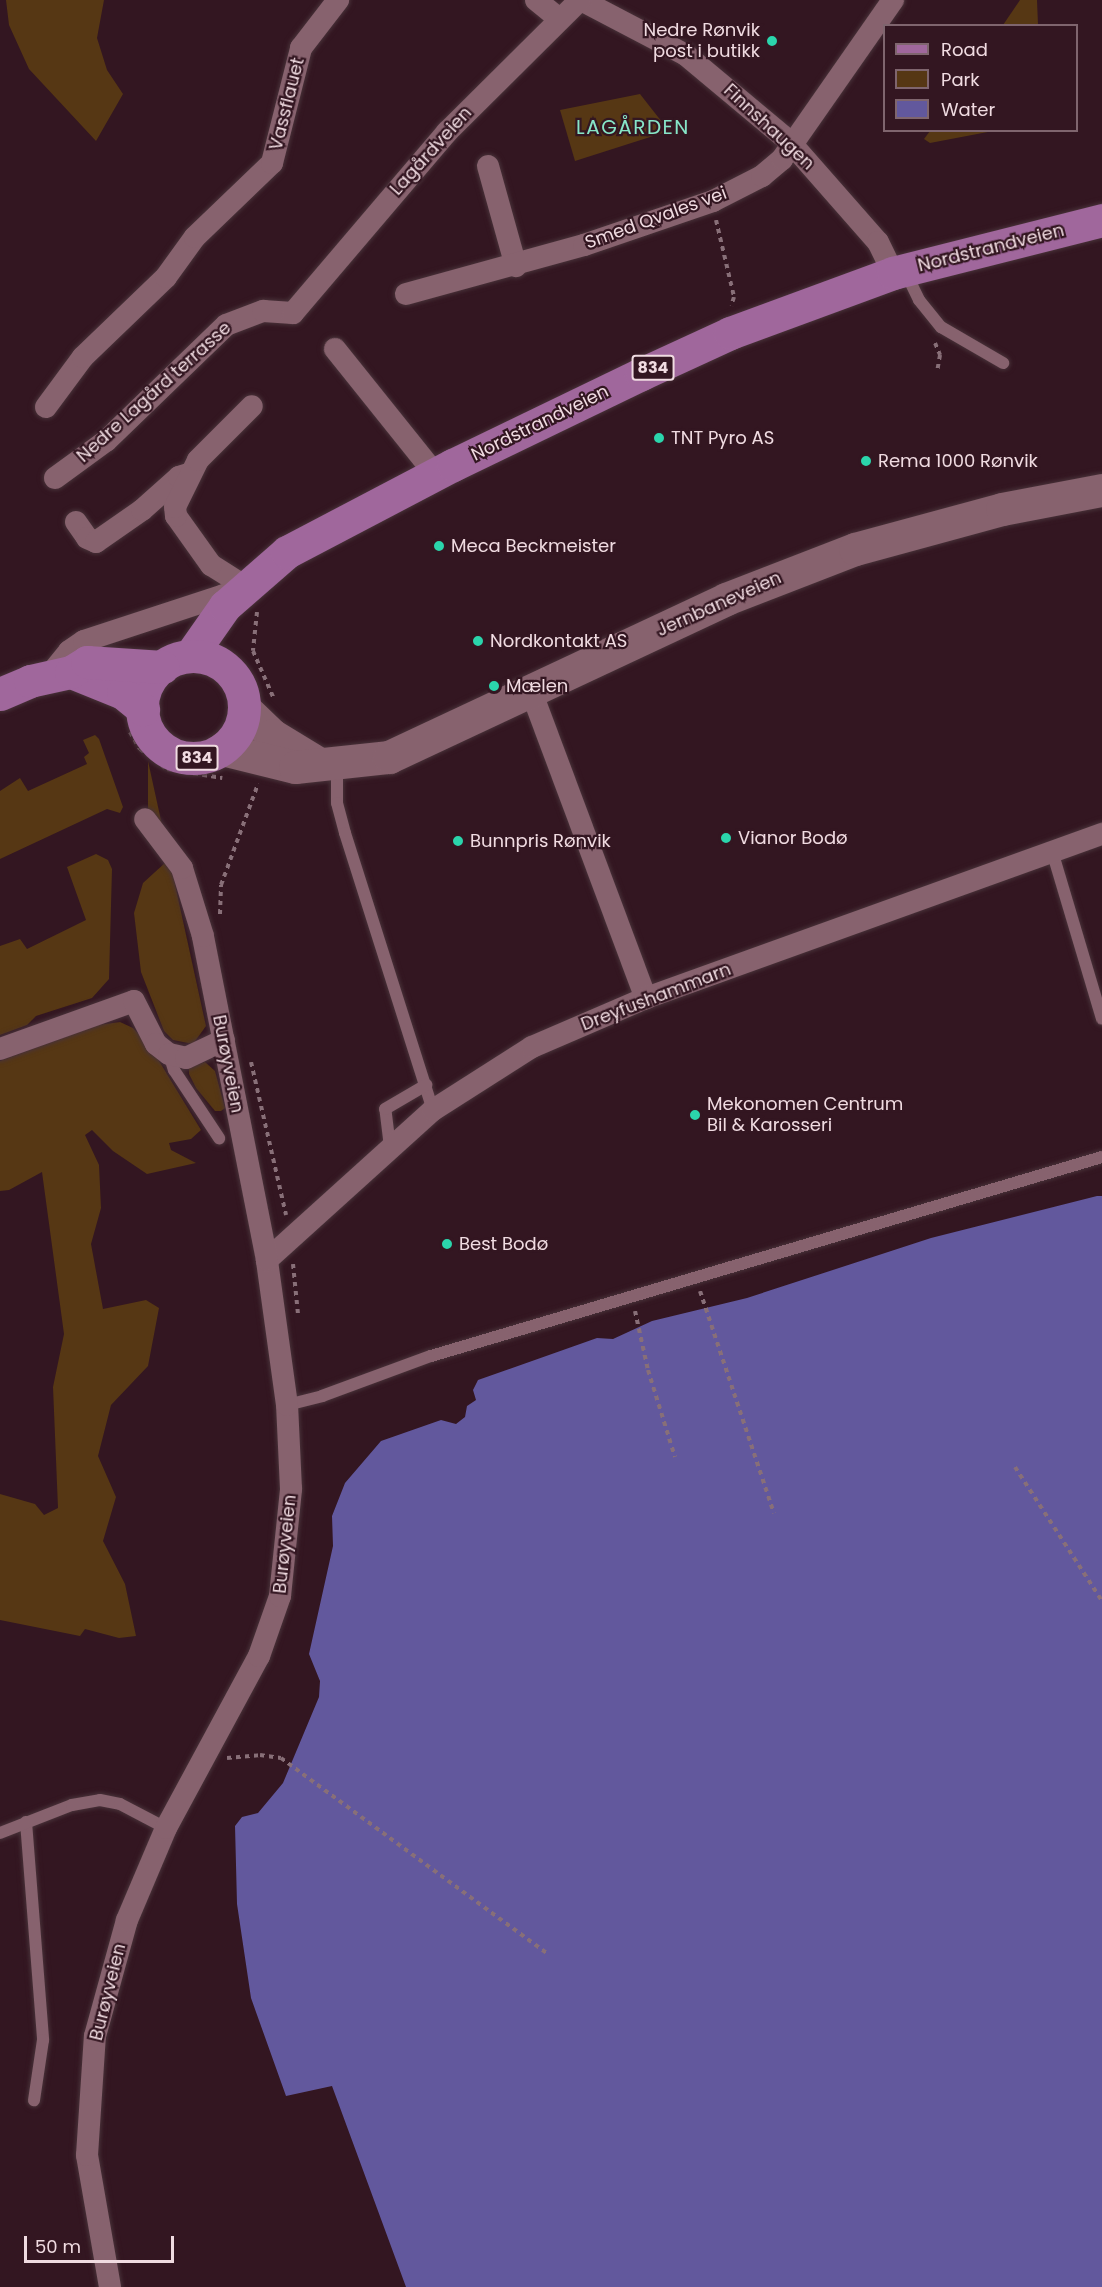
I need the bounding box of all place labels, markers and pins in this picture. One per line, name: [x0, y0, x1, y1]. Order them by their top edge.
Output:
place label: Nedre Rønvik post i butikk: [644, 20, 760, 63]
marker: Nedre Rønvik post i butikk: [765, 34, 779, 48]
place label: TNT Pyro AS: [671, 427, 774, 449]
marker: TNT Pyro AS: [652, 431, 666, 445]
place label: Rema 1000 Rønvik: [878, 450, 1038, 472]
marker: Rema 1000 Rønvik: [859, 454, 873, 468]
place label: Meca Beckmeister: [451, 535, 616, 557]
marker: Meca Beckmeister: [432, 539, 446, 553]
place label: Nordkontakt AS: [490, 630, 627, 652]
marker: Nordkontakt AS: [471, 634, 485, 648]
place label: Mælen: [506, 675, 568, 697]
marker: Mælen: [487, 679, 501, 693]
place label: Vianor Bodø: [738, 827, 848, 849]
place label: Bunnpris Rønvik: [470, 830, 611, 852]
marker: Vianor Bodø: [719, 831, 733, 845]
marker: Bunnpris Rønvik: [451, 834, 465, 848]
place label: Mekonomen Centrum Bil & Karosseri: [707, 1094, 903, 1136]
marker: Mekonomen Centrum Bil & Karosseri: [688, 1108, 702, 1122]
place label: Best Bodø: [459, 1233, 548, 1255]
marker: Best Bodø: [440, 1237, 454, 1251]

